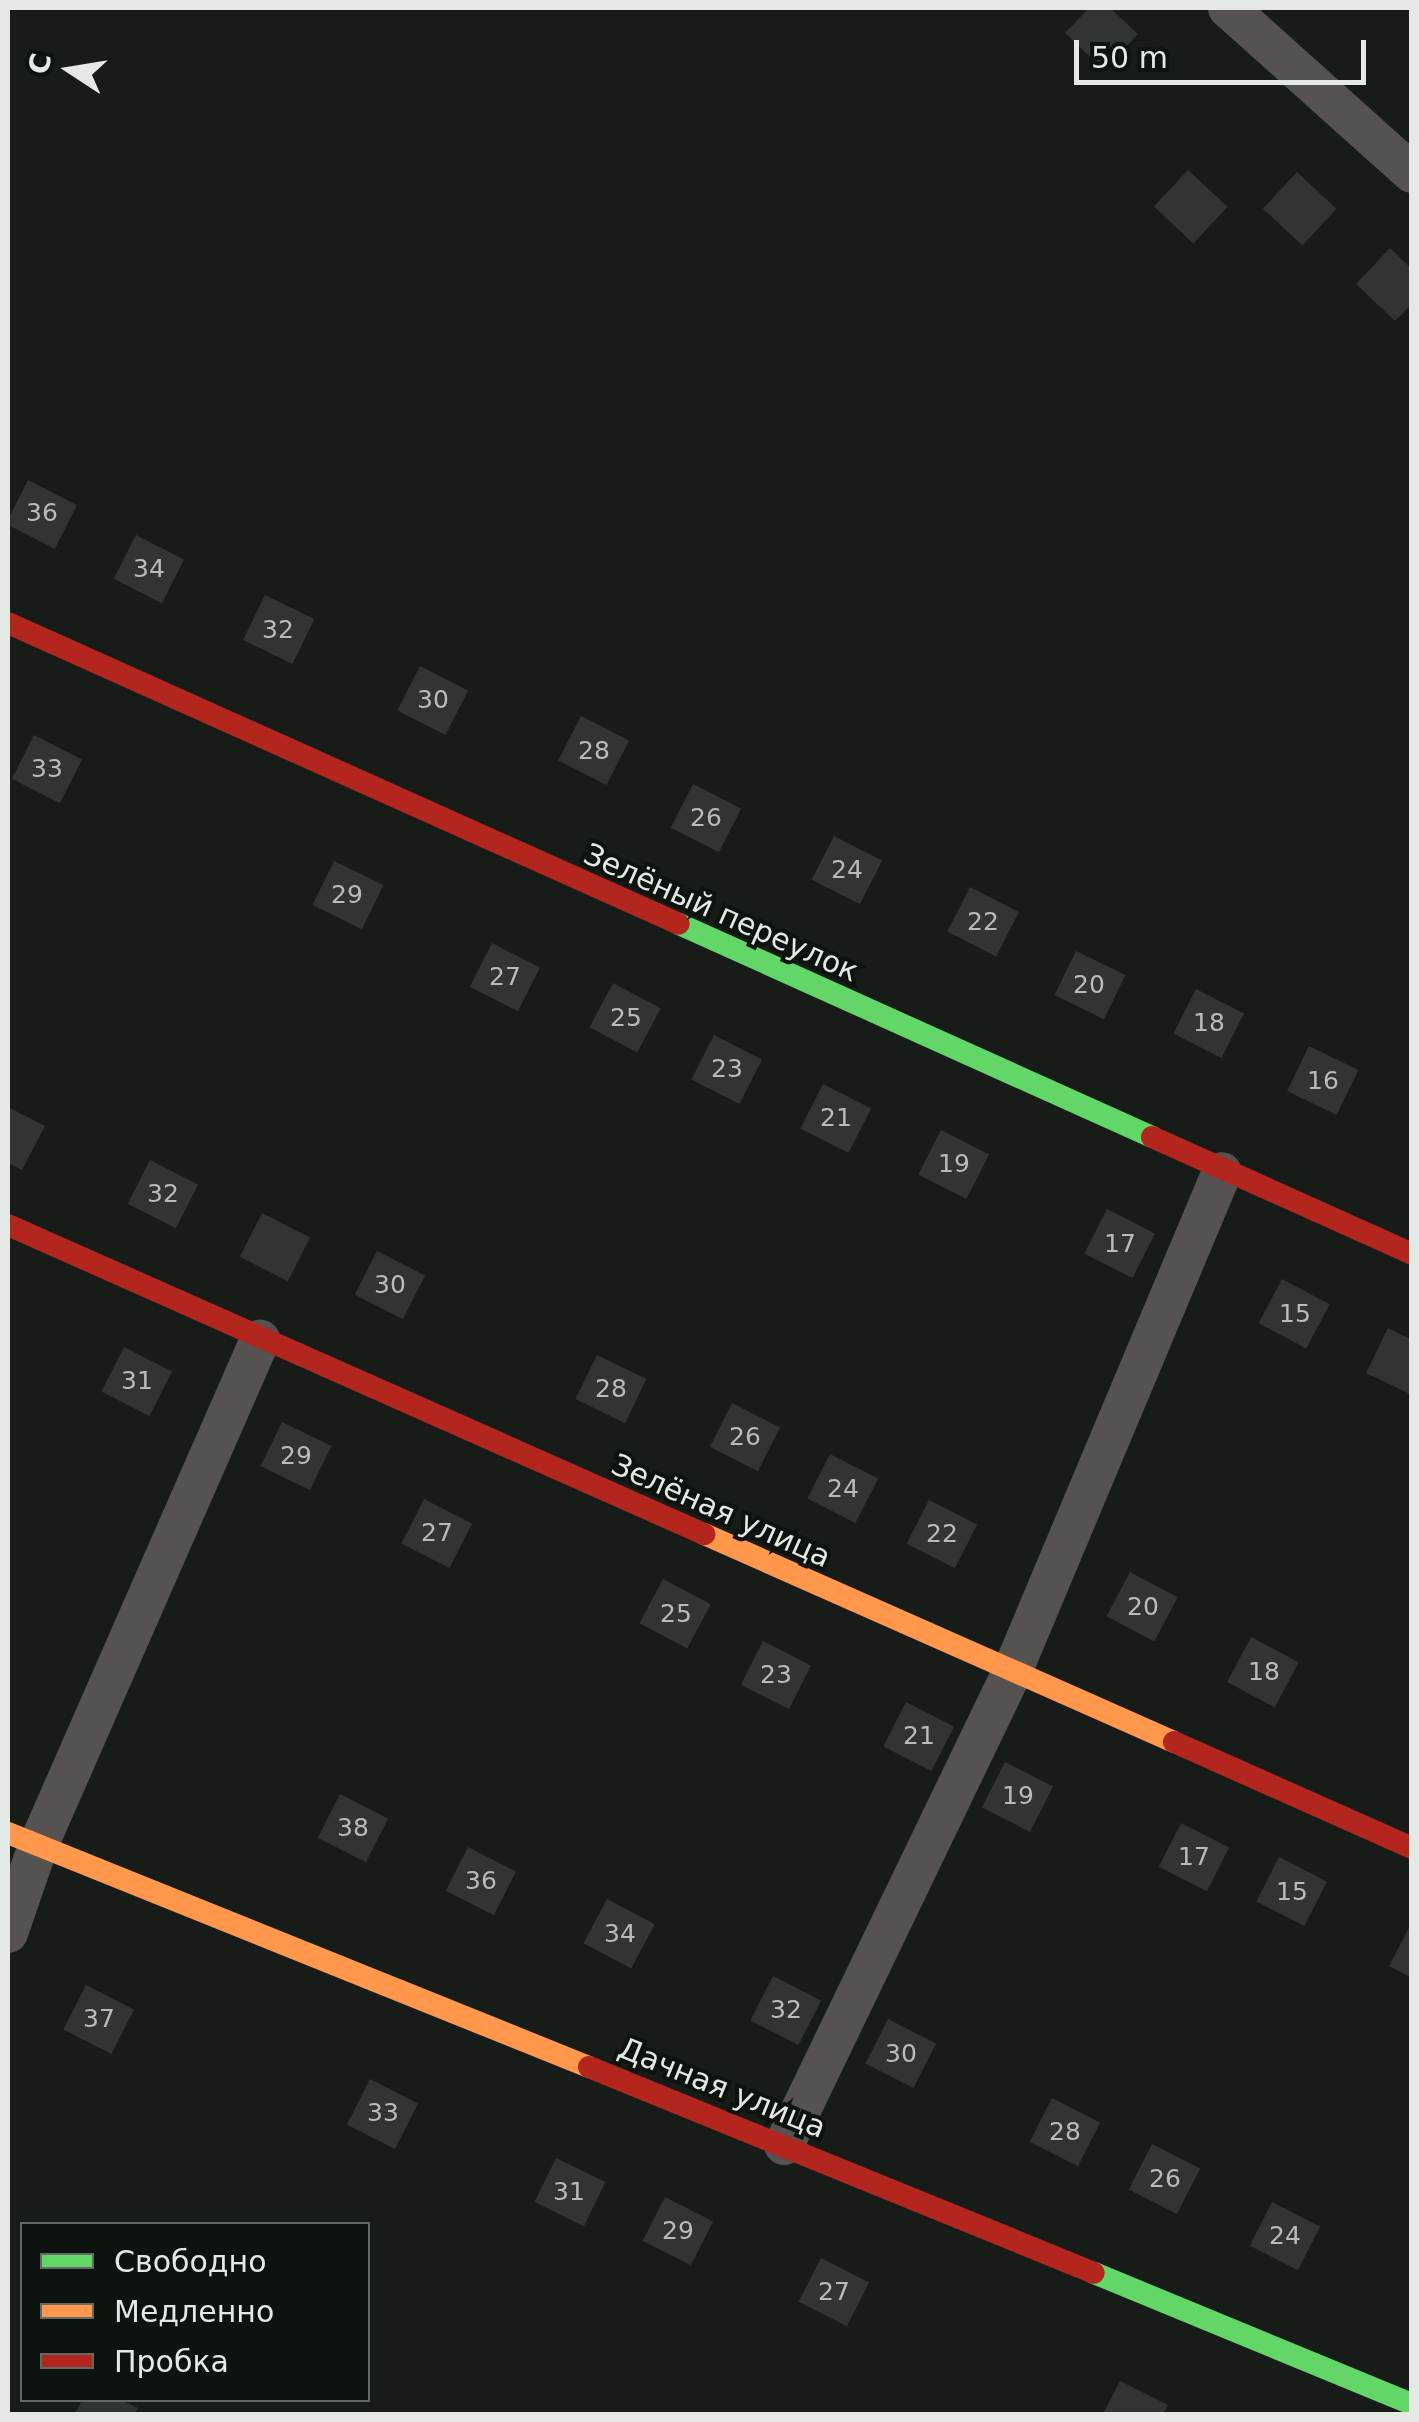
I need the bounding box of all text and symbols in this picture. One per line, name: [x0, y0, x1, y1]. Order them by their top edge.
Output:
north arrow: [20, 20, 120, 120]
scale bar: [1079, 20, 1372, 82]
text: 50 m: [1091, 40, 1168, 75]
text: С: [22, 50, 58, 77]
house number: 36: [26, 498, 58, 528]
house number: 34: [133, 554, 165, 584]
house number: 32: [262, 615, 294, 645]
house number: 30: [417, 685, 449, 715]
house number: 28: [578, 736, 610, 766]
house number: 33: [31, 754, 63, 784]
house number: 26: [690, 803, 722, 833]
street label: Зелёный переулок: [578, 836, 864, 990]
house number: 24: [831, 855, 863, 885]
house number: 29: [331, 880, 363, 910]
house number: 22: [967, 907, 999, 937]
house number: 27: [489, 962, 521, 992]
house number: 20: [1073, 970, 1105, 1000]
house number: 25: [610, 1003, 642, 1033]
house number: 18: [1193, 1008, 1225, 1038]
house number: 23: [711, 1054, 743, 1084]
house number: 16: [1307, 1066, 1339, 1096]
house number: 21: [820, 1103, 852, 1133]
house number: 19: [938, 1149, 970, 1179]
house number: 32: [147, 1179, 179, 1209]
house number: 17: [1104, 1229, 1136, 1259]
house number: 30: [374, 1270, 406, 1300]
house number: 15: [1279, 1299, 1311, 1329]
house number: 31: [121, 1366, 153, 1396]
house number: 28: [595, 1374, 627, 1404]
house number: 26: [729, 1422, 761, 1452]
house number: 29: [280, 1441, 312, 1471]
street label: Зелёная улица: [606, 1447, 836, 1575]
house number: 24: [827, 1474, 859, 1504]
house number: 27: [421, 1518, 453, 1548]
house number: 22: [926, 1519, 958, 1549]
house number: 20: [1127, 1592, 1159, 1622]
house number: 25: [660, 1599, 692, 1629]
house number: 18: [1248, 1657, 1280, 1687]
house number: 23: [760, 1660, 792, 1690]
house number: 21: [903, 1721, 935, 1751]
house number: 19: [1002, 1781, 1034, 1811]
house number: 38: [337, 1813, 369, 1843]
house number: 17: [1178, 1842, 1210, 1872]
house number: 36: [465, 1866, 497, 1896]
house number: 15: [1276, 1877, 1308, 1907]
house number: 34: [604, 1919, 636, 1949]
house number: 32: [770, 1995, 802, 2025]
house number: 37: [83, 2004, 115, 2034]
street label: Дачная улица: [613, 2030, 831, 2146]
house number: 30: [885, 2039, 917, 2069]
house number: 33: [367, 2098, 399, 2128]
house number: 28: [1049, 2117, 1081, 2147]
house number: 26: [1149, 2164, 1181, 2194]
house number: 31: [553, 2177, 585, 2207]
house number: 29: [662, 2216, 694, 2246]
house number: 24: [1269, 2221, 1301, 2251]
legend: [20, 2222, 370, 2402]
text: Свободно: [114, 2244, 267, 2279]
house number: 27: [818, 2277, 850, 2307]
text: Медленно: [114, 2294, 274, 2329]
text: Пробка: [114, 2344, 229, 2379]

